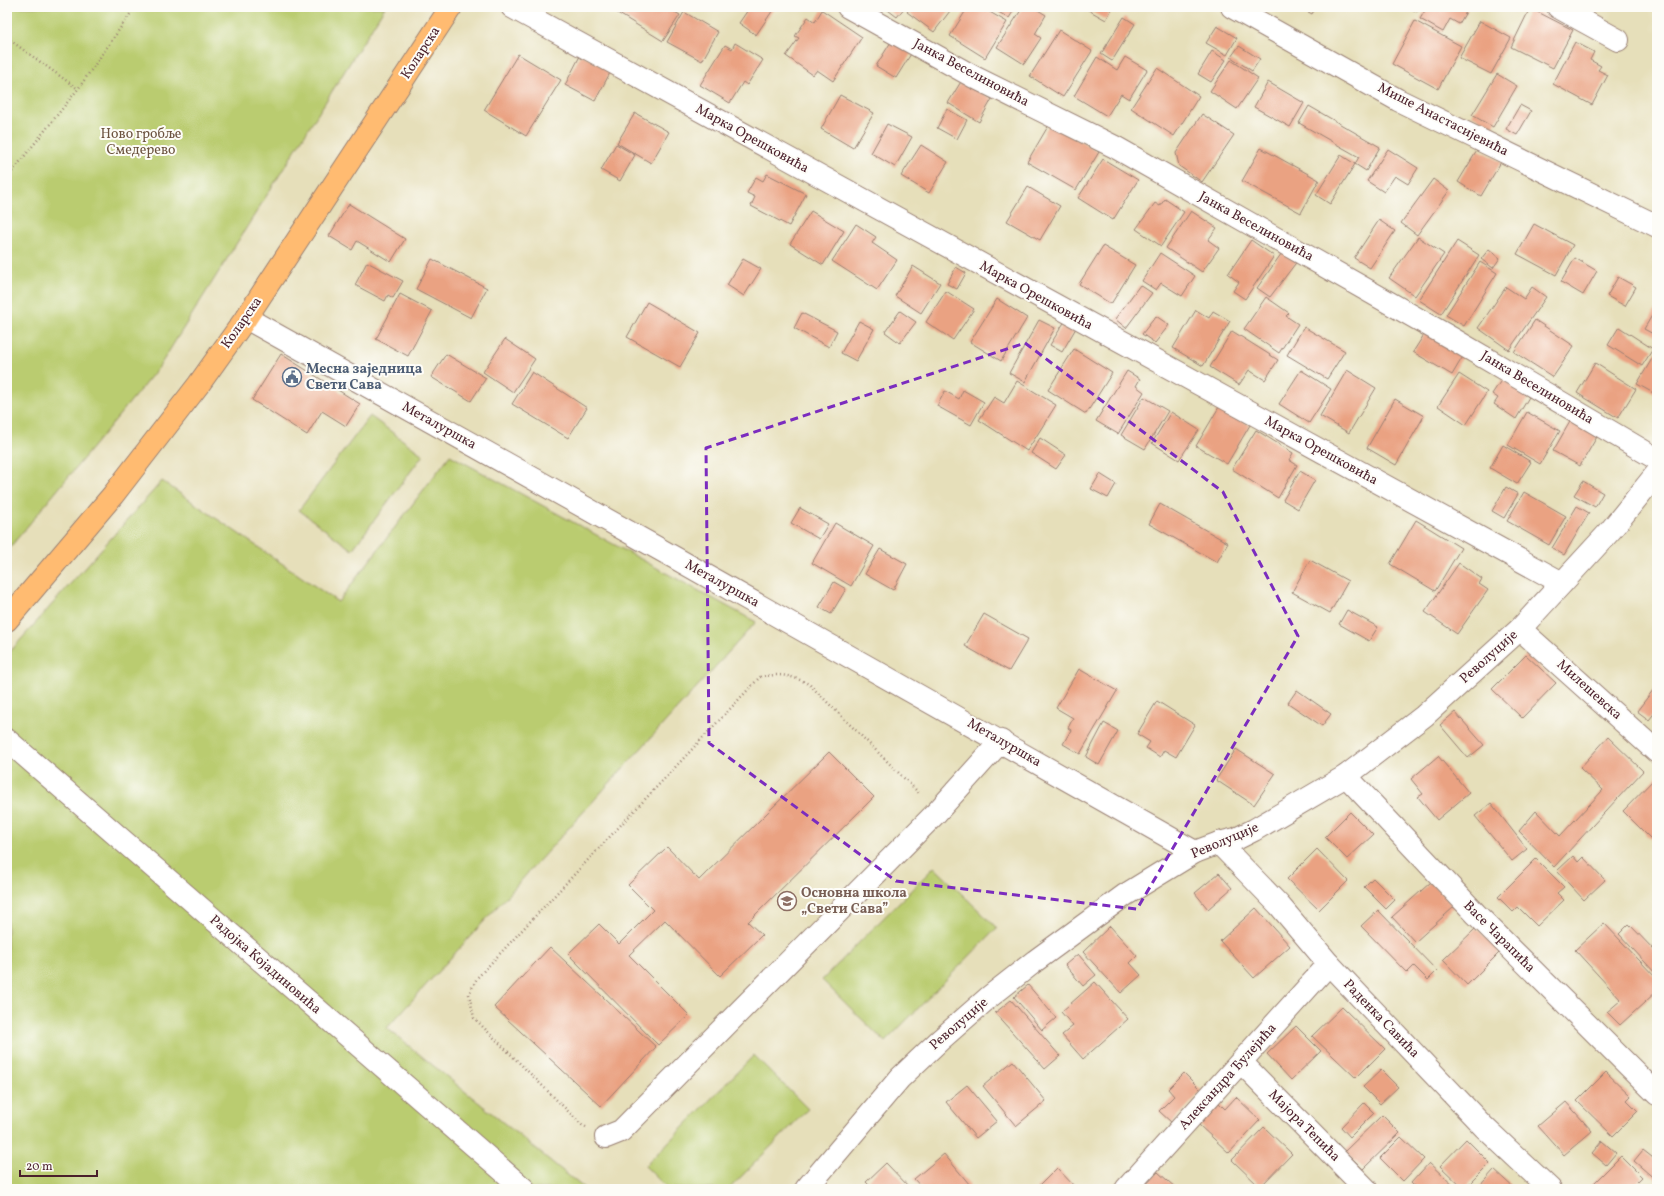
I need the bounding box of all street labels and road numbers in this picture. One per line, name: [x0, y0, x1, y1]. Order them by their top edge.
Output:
street label: Коларска: [397, 23, 445, 83]
street label: Јанка Веселиновића: [910, 34, 1032, 112]
street label: Мише Анастасијевића: [1374, 79, 1512, 161]
street label: Марка Орешковића: [692, 100, 812, 178]
street label: Јанка Веселиновића: [1195, 187, 1317, 267]
street label: Марка Орешковића: [976, 257, 1096, 335]
street label: Коларска: [217, 293, 267, 353]
street label: Јанка Веселиновића: [1477, 347, 1597, 429]
street label: Металуршка: [398, 398, 480, 454]
street label: Марка Орешковића: [1261, 412, 1381, 490]
street label: Металуршка: [681, 556, 763, 612]
street label: Револуције: [1456, 626, 1522, 688]
street label: Милешевска: [1552, 656, 1626, 724]
street label: Металуршка: [964, 714, 1044, 772]
street label: Револуције: [1188, 818, 1262, 864]
street label: Васе Чарапића: [1459, 897, 1539, 977]
street label: Радојка Којадиновића: [205, 911, 325, 1019]
street label: Раденка Савића: [1339, 976, 1423, 1062]
street label: Револуције: [926, 993, 993, 1055]
street label: Александра Ђулејића: [1175, 1019, 1281, 1135]
street label: Мајора Тепића: [1264, 1086, 1344, 1166]

